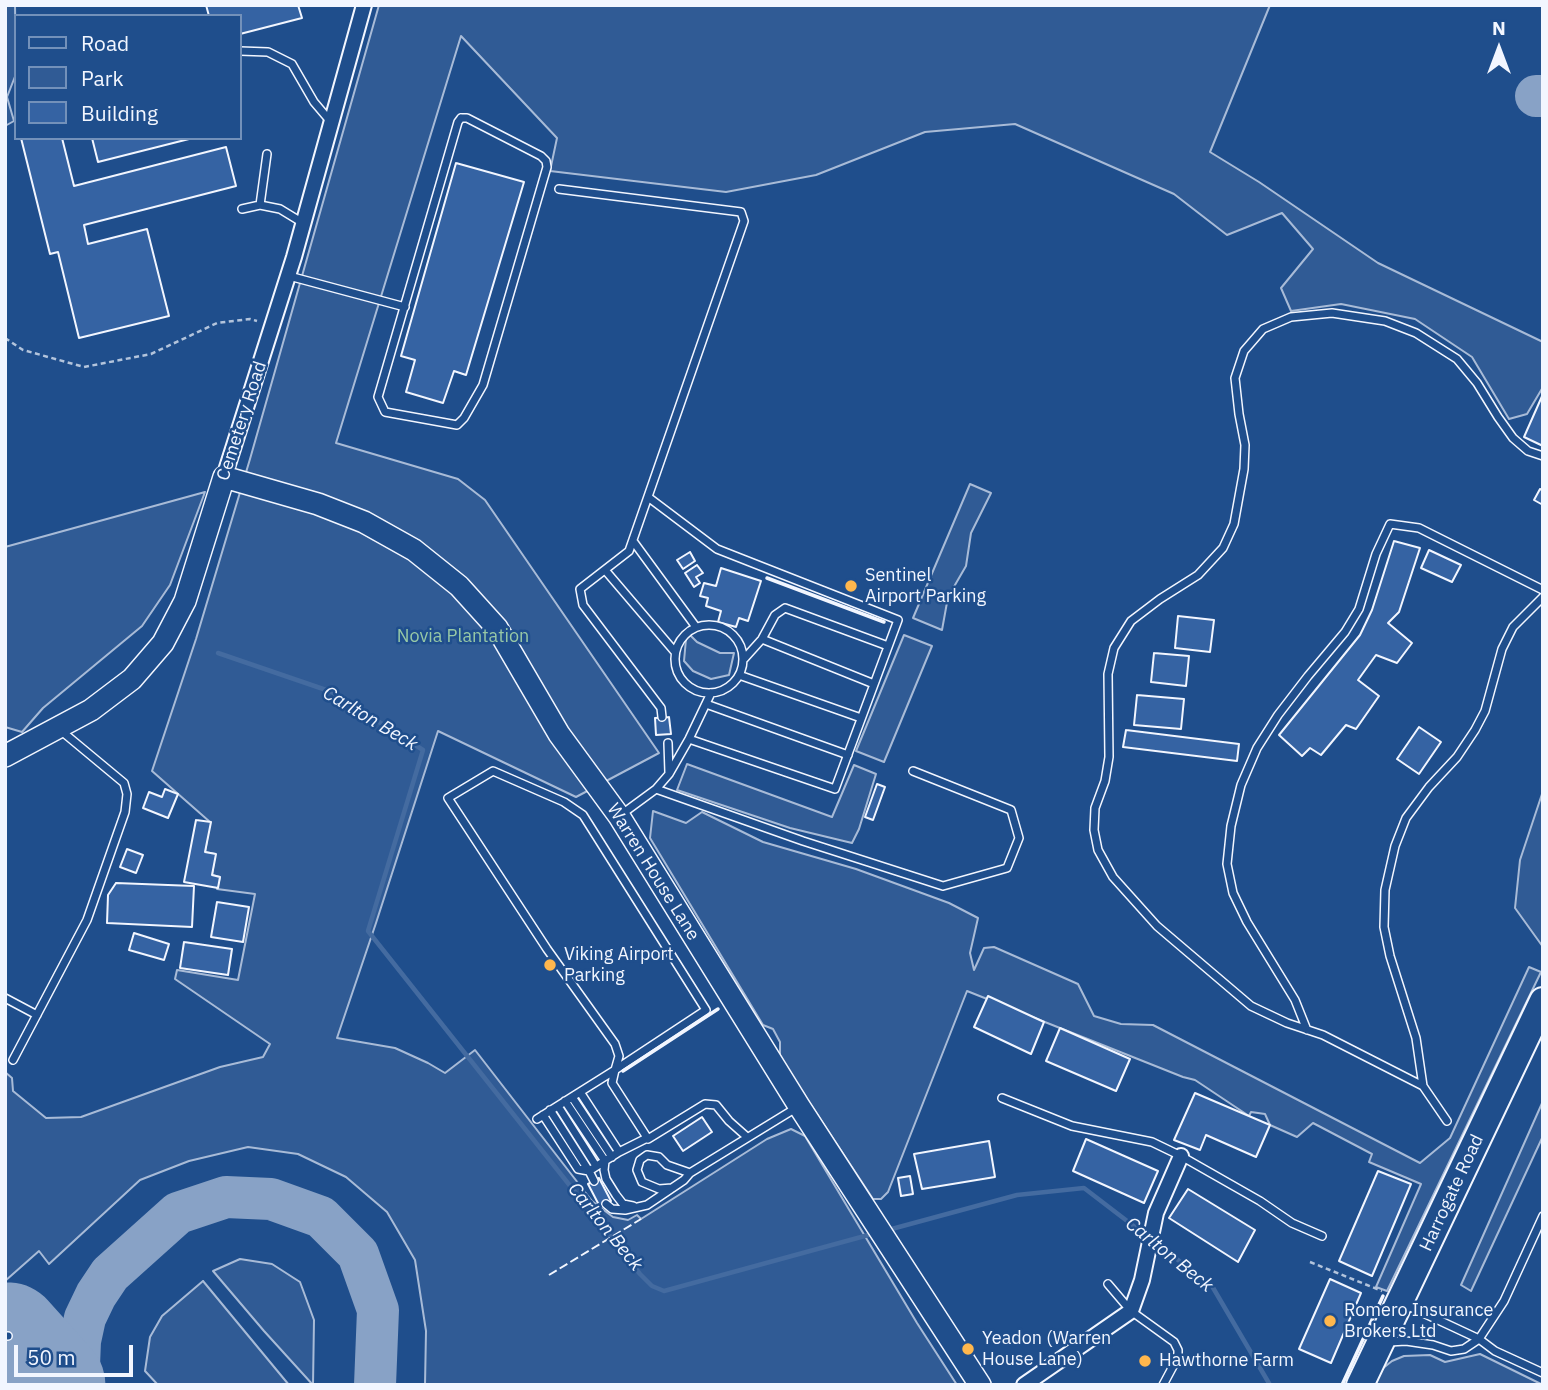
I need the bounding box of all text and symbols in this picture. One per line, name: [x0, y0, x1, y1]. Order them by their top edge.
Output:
legend: [14, 14, 242, 140]
north arrow: [1464, 14, 1534, 84]
text: N: [1492, 16, 1506, 40]
text: Road: [81, 29, 129, 57]
text: Park: [81, 64, 124, 92]
text: Building: [81, 99, 158, 127]
street label: Cemetery Road: [213, 359, 271, 483]
place label: Sentinel Airport Parking: [865, 565, 986, 608]
marker: Sentinel Airport Parking: [843, 578, 859, 594]
park label: Novia Plantation: [397, 626, 529, 648]
water label: Carlton Beck: [318, 682, 422, 756]
street label: Warren House Lane: [602, 799, 704, 945]
place label: Viking Airport Parking: [564, 944, 674, 986]
marker: Viking Airport Parking: [542, 957, 558, 973]
street label: Harrogate Road: [1416, 1131, 1488, 1255]
water label: Carlton Beck: [563, 1178, 647, 1276]
water label: Carlton Beck: [1120, 1213, 1218, 1297]
place label: Romero Insurance Brokers Ltd: [1344, 1300, 1493, 1342]
marker: Romero Insurance Brokers Ltd: [1322, 1313, 1338, 1329]
place label: Yeadon (Warren House Lane): [982, 1328, 1111, 1370]
scale bar: [18, 1330, 136, 1374]
marker: Yeadon (Warren House Lane): [960, 1341, 976, 1357]
text: 50 m: [27, 1343, 76, 1371]
place label: Hawthorne Farm: [1159, 1350, 1294, 1372]
marker: Hawthorne Farm: [1137, 1353, 1153, 1369]

